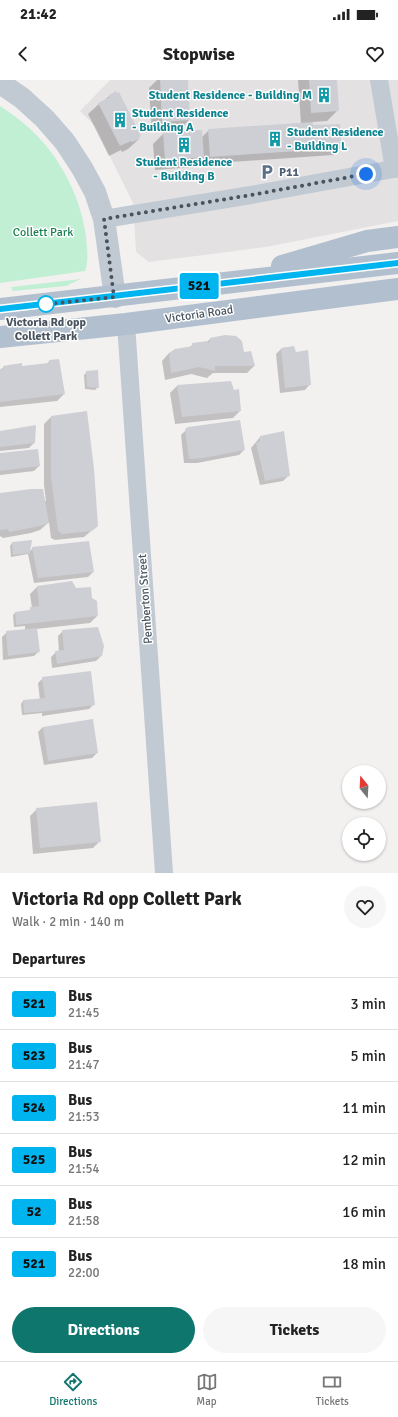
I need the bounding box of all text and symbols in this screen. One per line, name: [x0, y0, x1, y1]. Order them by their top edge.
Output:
text: 21:42: [20, 5, 57, 23]
icon: back: [12, 43, 34, 65]
text: Stopwise: [163, 43, 235, 65]
icon: heart: [364, 43, 386, 65]
building icon: Student Residence - Building M: [315, 86, 333, 104]
place label: Student Residence - Building M: [149, 88, 312, 103]
place label: Student Residence - Building A: [132, 106, 229, 135]
building icon: Student Residence - Building A: [111, 111, 129, 129]
place label: Student Residence - Building L: [287, 125, 384, 154]
building icon: Student Residence - Building L: [266, 130, 284, 148]
building icon: Student Residence - Building B: [175, 136, 193, 154]
place label: Student Residence - Building B: [136, 155, 232, 184]
parking icon: P11: [258, 163, 276, 181]
your location: [356, 164, 376, 184]
place label: P11: [279, 165, 300, 180]
park label: Collett Park: [13, 225, 73, 240]
line badge: 521: [176, 273, 222, 299]
text: 521: [188, 277, 210, 294]
marker: Victoria Rd opp Collett Park: [37, 295, 55, 313]
street label: Victoria Road: [164, 302, 234, 327]
place label: Victoria Rd opp Collett Park: [6, 315, 87, 344]
street label: Pemberton Street: [135, 554, 156, 644]
north arrow: [342, 765, 386, 809]
map controls: [342, 765, 386, 861]
button: locate: [342, 817, 386, 861]
button: heart: [344, 886, 386, 928]
text: Victoria Rd opp Collett Park: [12, 887, 242, 911]
text: Walk · 2 min · 140 m: [12, 914, 124, 930]
text: Departures: [12, 950, 85, 968]
text: Bus: [68, 987, 92, 1005]
text: 521: [23, 995, 45, 1012]
text: 3 min: [350, 995, 386, 1013]
text: 21:45: [68, 1005, 100, 1021]
text: Bus: [68, 1039, 92, 1057]
text: 523: [23, 1047, 45, 1064]
text: 5 min: [350, 1047, 386, 1065]
text: 21:47: [68, 1057, 100, 1073]
text: Bus: [68, 1091, 92, 1109]
text: 524: [23, 1099, 45, 1116]
text: 11 min: [342, 1099, 386, 1117]
text: 21:53: [68, 1109, 100, 1125]
text: Bus: [68, 1143, 92, 1161]
text: 525: [23, 1151, 45, 1168]
text: 12 min: [342, 1151, 386, 1169]
text: 21:54: [68, 1161, 100, 1177]
text: Bus: [68, 1195, 92, 1213]
text: 52: [26, 1203, 42, 1220]
text: 16 min: [342, 1203, 386, 1221]
text: 21:58: [68, 1213, 100, 1229]
text: Bus: [68, 1247, 92, 1265]
text: 521: [23, 1255, 45, 1272]
text: 18 min: [342, 1255, 386, 1273]
text: 22:00: [68, 1265, 100, 1281]
button: Directions: [12, 1307, 195, 1353]
button: Tickets: [203, 1307, 386, 1353]
tab: Directions: [49, 1371, 97, 1408]
tab: Map: [196, 1371, 218, 1408]
tab: Tickets: [316, 1371, 349, 1408]

